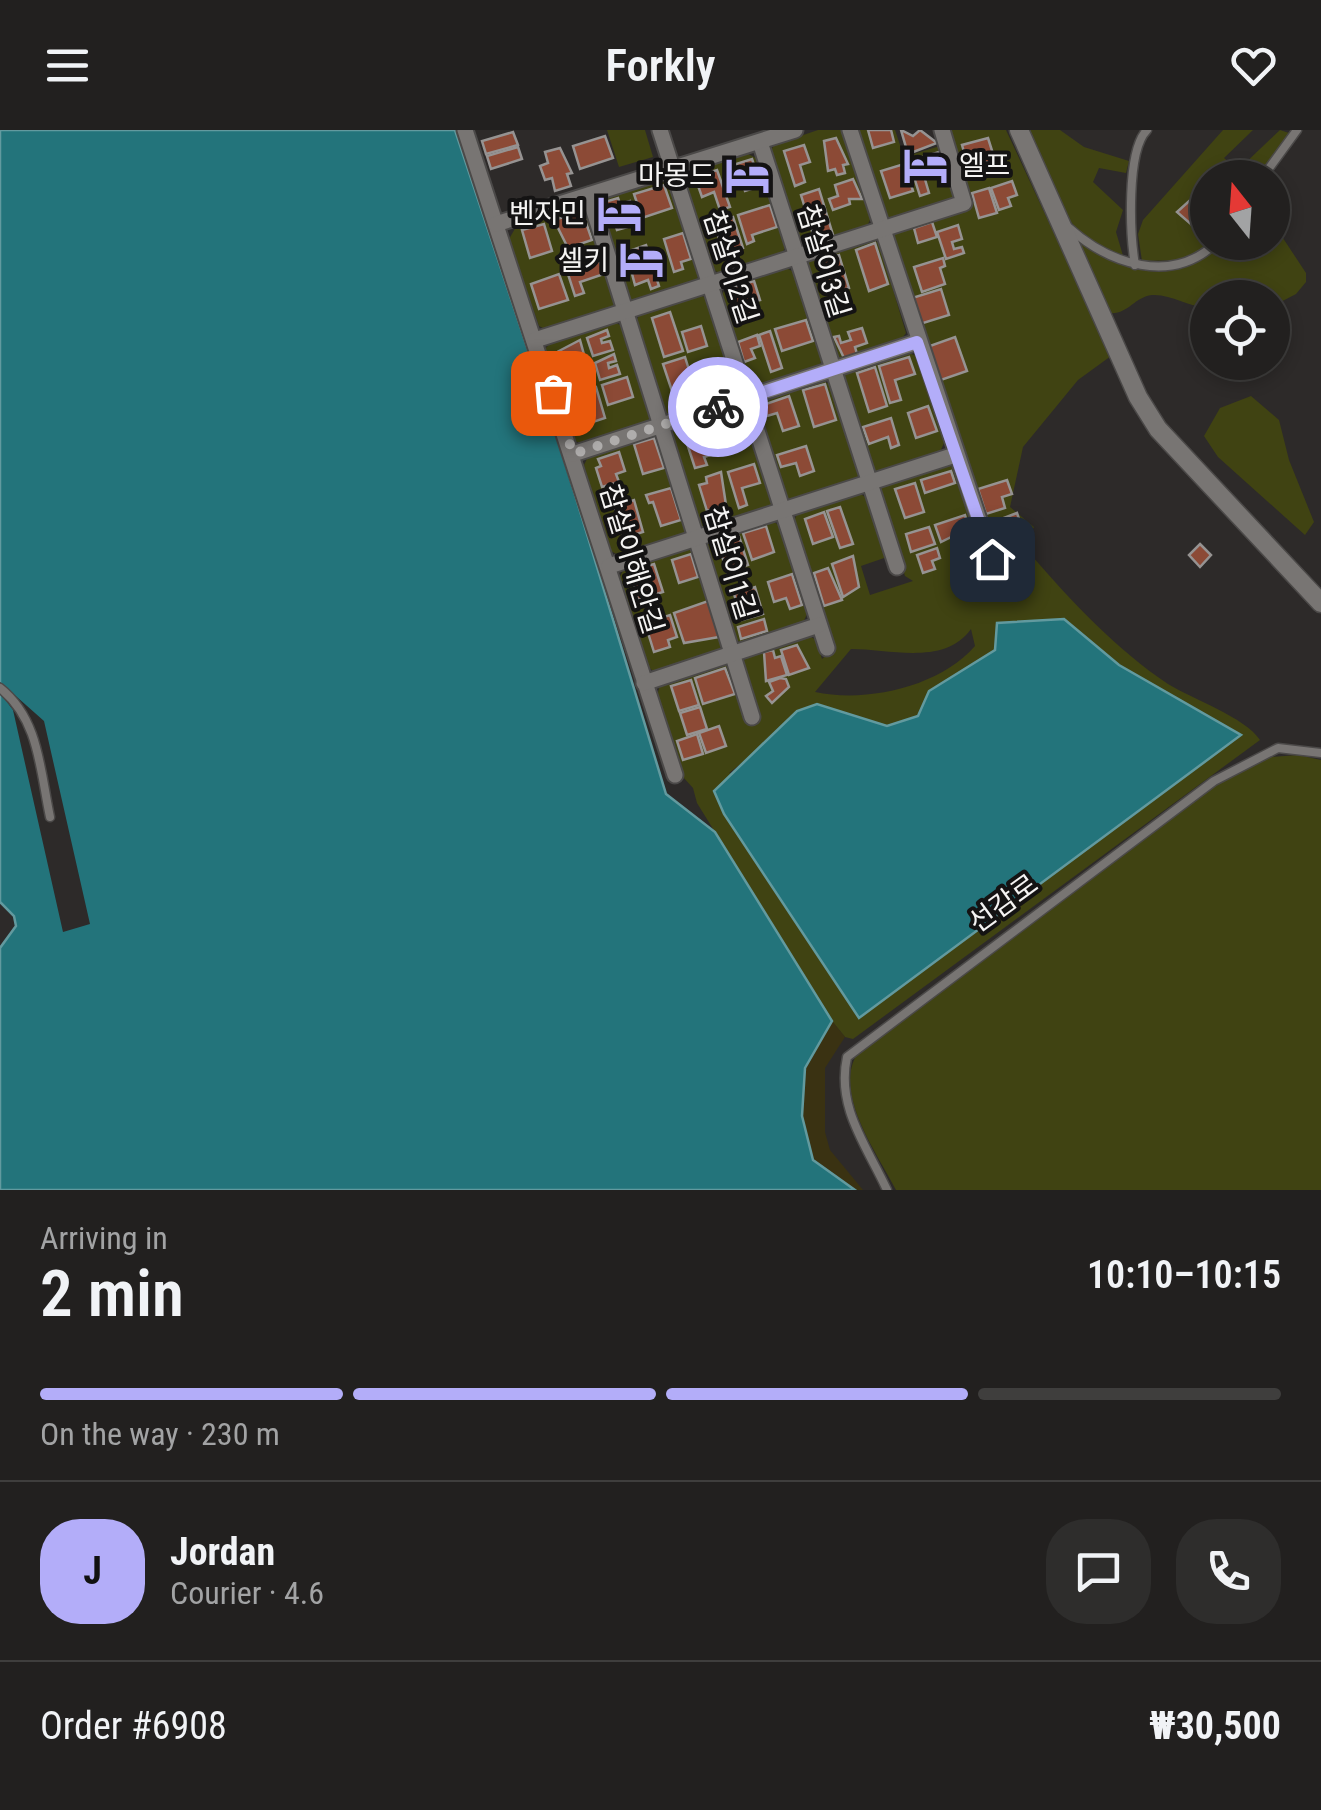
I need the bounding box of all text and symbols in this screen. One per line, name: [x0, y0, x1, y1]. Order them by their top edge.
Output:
icon: menu: [40, 38, 95, 93]
icon: heart: [1226, 38, 1281, 93]
text: Forkly: [605, 39, 716, 92]
hotel icon: 엘프: [902, 141, 950, 189]
place label: 엘프: [959, 149, 1011, 182]
hotel icon: 마몽드: [724, 151, 772, 199]
place label: 마몽드: [638, 159, 715, 192]
north arrow: [1190, 160, 1290, 260]
map controls: [1190, 160, 1290, 380]
hotel icon: 벤자민: [595, 189, 643, 237]
place label: 벤자민: [509, 197, 586, 230]
street label: 참살이3길: [791, 200, 856, 322]
street label: 참살이2길: [697, 206, 764, 328]
hotel icon: 셀키: [618, 236, 666, 284]
place label: 셀키: [557, 244, 609, 277]
button: locate: [1190, 280, 1290, 380]
pin: [511, 351, 596, 436]
courier: [668, 357, 768, 457]
icon: bag: [526, 366, 581, 421]
icon: bike: [691, 380, 746, 435]
street label: 참살이해안길: [593, 480, 670, 638]
street label: 참살이1길: [698, 502, 763, 624]
pin: [950, 517, 1035, 602]
icon: home: [965, 532, 1020, 587]
street label: 선감로: [962, 867, 1044, 939]
text: Arriving in: [40, 1219, 168, 1257]
text: 10:10–10:15: [1087, 1253, 1281, 1297]
text: 2 min: [40, 1256, 184, 1332]
text: On the way · 230 m: [40, 1415, 280, 1453]
button: chat: [1046, 1519, 1151, 1624]
button: phone: [1176, 1519, 1281, 1624]
text: Jordan: [170, 1530, 275, 1574]
text: J: [83, 1549, 102, 1593]
text: Courier · 4.6: [170, 1574, 324, 1612]
text: Order #6908: [40, 1704, 227, 1748]
text: ₩30,500: [1149, 1704, 1281, 1748]

